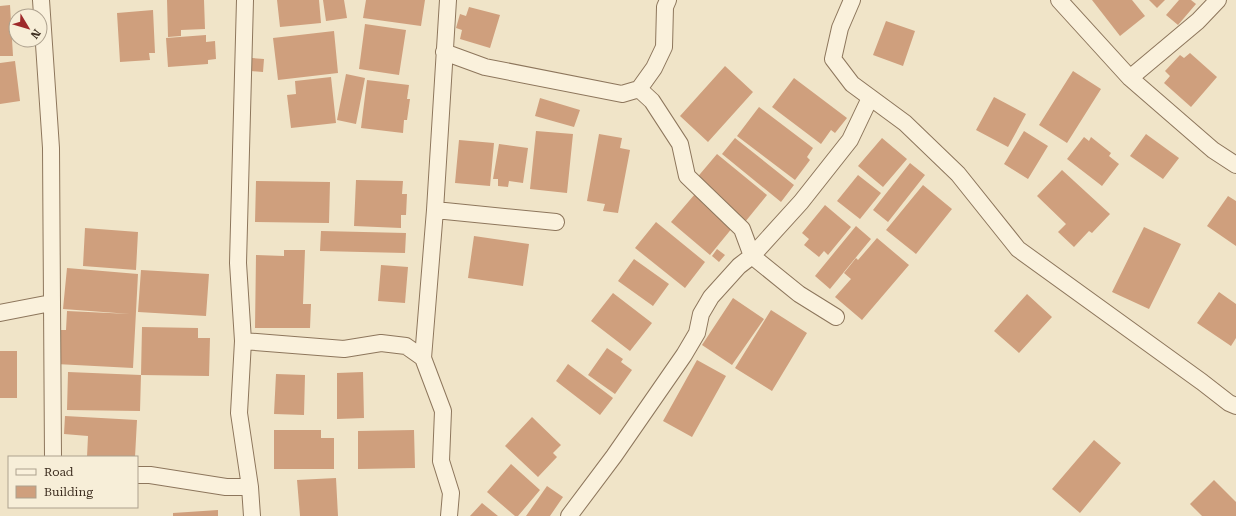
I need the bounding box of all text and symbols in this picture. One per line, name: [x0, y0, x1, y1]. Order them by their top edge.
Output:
north arrow: [8, 8, 48, 48]
text: N: [27, 27, 43, 42]
legend: [8, 456, 138, 508]
text: Road: [44, 465, 74, 479]
text: Building: [44, 485, 93, 499]

